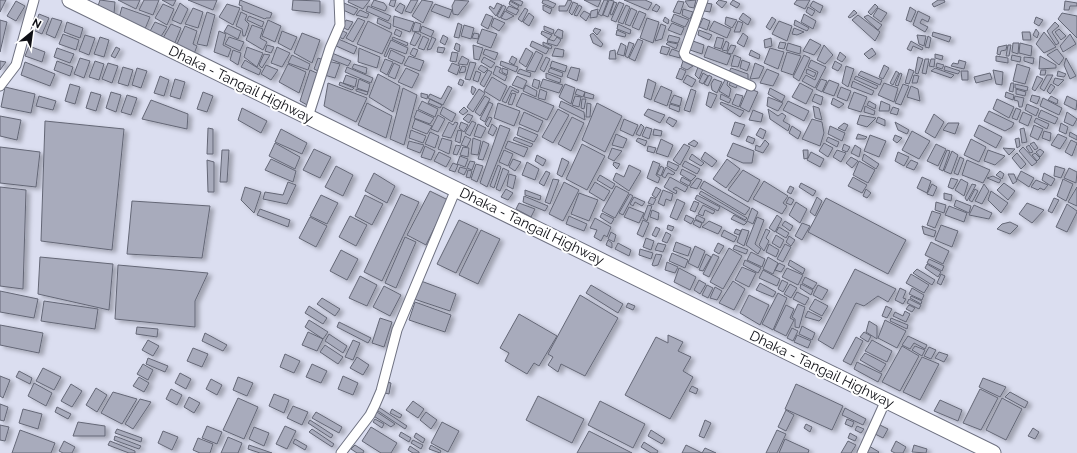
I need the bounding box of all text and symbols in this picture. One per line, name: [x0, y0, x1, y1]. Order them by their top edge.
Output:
north arrow: [12, 12, 52, 52]
text: N: [30, 16, 43, 31]
street label: Dhaka - Tangail Highway: [166, 42, 316, 126]
street label: Dhaka - Tangail Highway: [457, 184, 607, 268]
street label: Dhaka - Tangail Highway: [747, 327, 897, 411]

